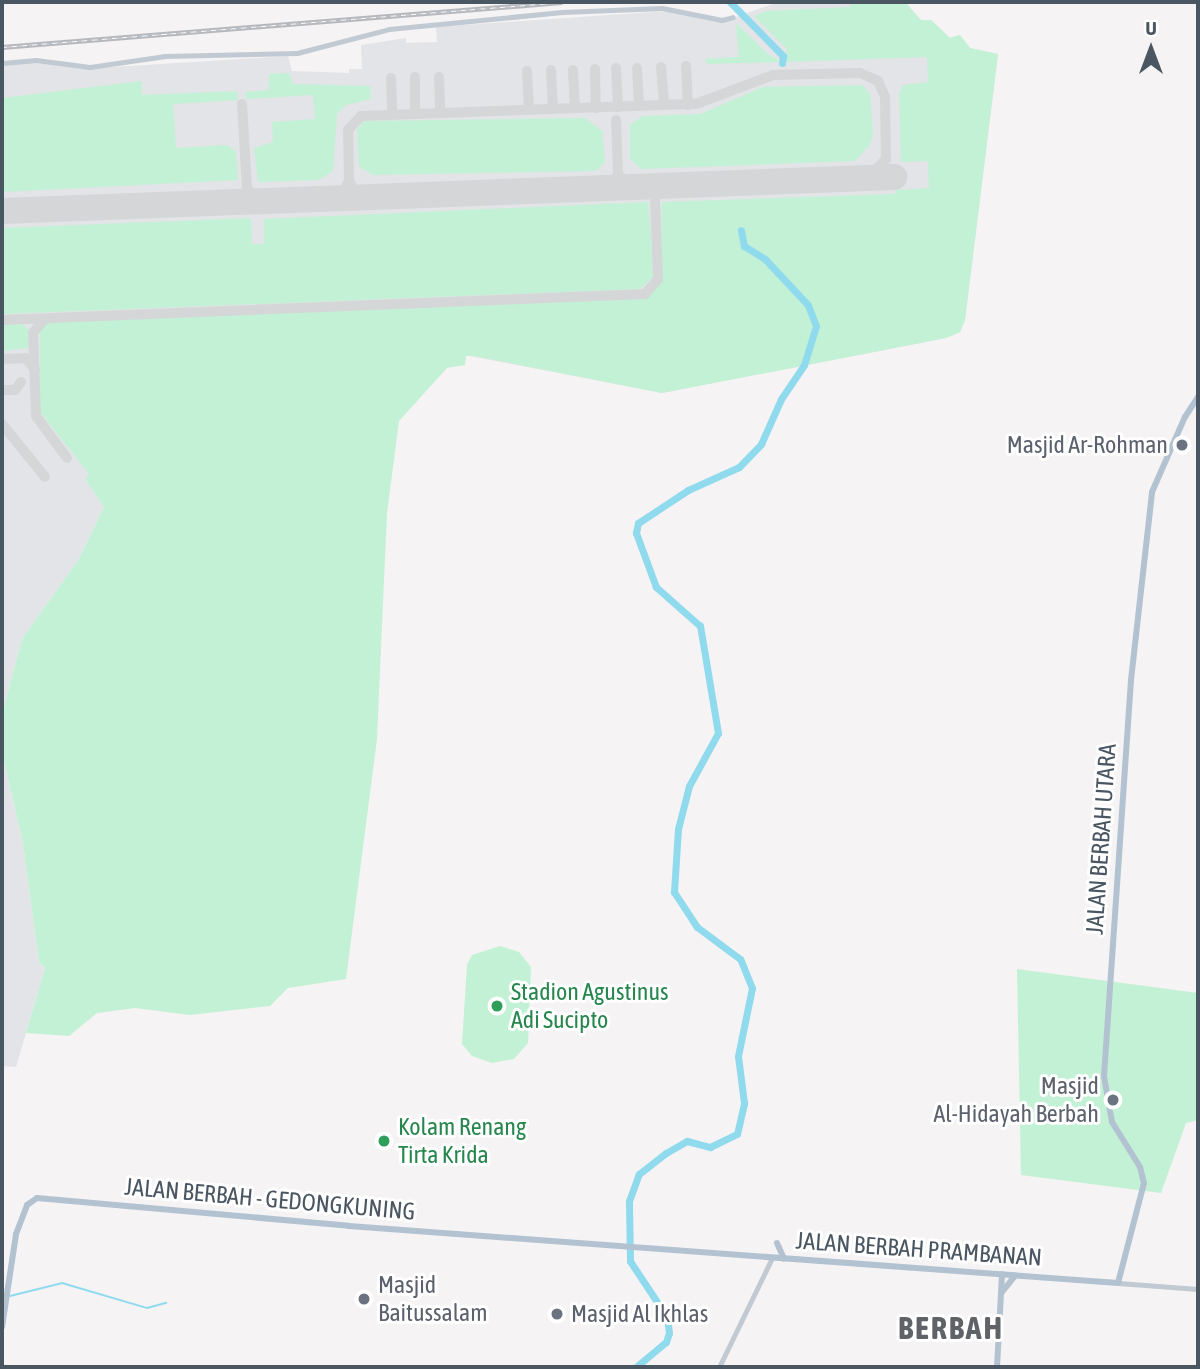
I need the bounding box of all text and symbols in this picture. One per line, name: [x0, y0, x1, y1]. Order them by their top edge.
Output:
north arrow: [1116, 14, 1186, 84]
text: U: [1145, 17, 1157, 39]
place label: Masjid Ar-Rohman: [1007, 431, 1168, 459]
marker: Masjid Ar-Rohman: [1174, 437, 1190, 453]
street label: JALAN BERBAH UTARA: [1080, 743, 1122, 935]
place label: Stadion Agustinus Adi Sucipto: [511, 978, 669, 1034]
marker: Stadion Agustinus Adi Sucipto: [489, 998, 505, 1014]
place label: Masjid Al-Hidayah Berbah: [934, 1072, 1099, 1128]
marker: Masjid Al-Hidayah Berbah: [1105, 1092, 1121, 1108]
place label: Kolam Renang Tirta Krida: [398, 1113, 526, 1169]
marker: Kolam Renang Tirta Krida: [376, 1133, 392, 1149]
street label: JALAN BERBAH - GEDONGKUNING: [124, 1172, 416, 1226]
street label: JALAN BERBAH PRAMBANAN: [795, 1226, 1043, 1272]
place label: Masjid Baitussalam: [378, 1271, 487, 1327]
marker: Masjid Baitussalam: [356, 1291, 372, 1307]
place label: Masjid Al Ikhlas: [571, 1300, 708, 1328]
marker: Masjid Al Ikhlas: [549, 1306, 565, 1322]
district label: BERBAH: [899, 1309, 1003, 1347]

